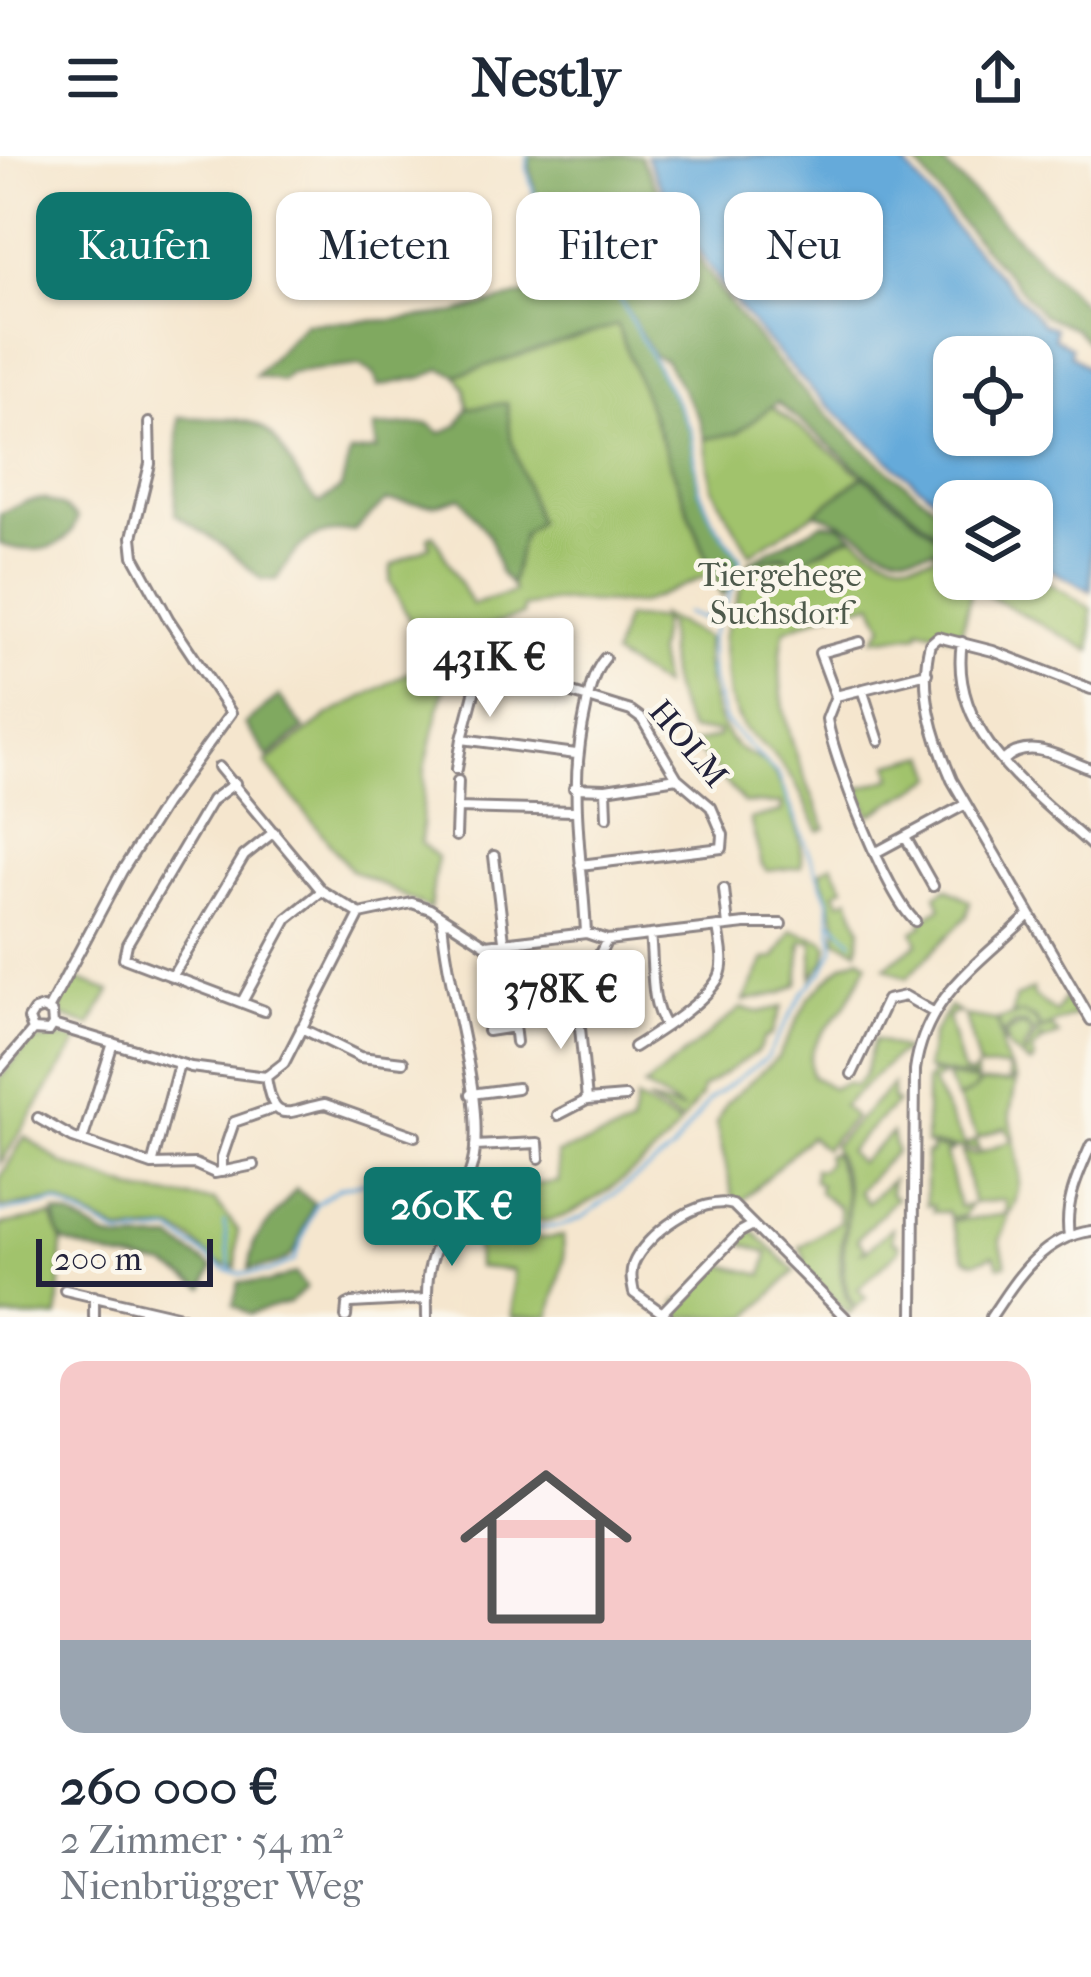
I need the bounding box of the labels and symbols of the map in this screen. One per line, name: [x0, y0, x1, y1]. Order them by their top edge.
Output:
park label: Tiergehege Suchsdorf: [698, 556, 862, 633]
pin: 431K €: [392, 618, 588, 720]
street label: HOLM: [640, 693, 736, 795]
pin: 378K €: [463, 950, 659, 1052]
pin: 260K €: [354, 1167, 550, 1269]
scale bar: [36, 1233, 213, 1286]

